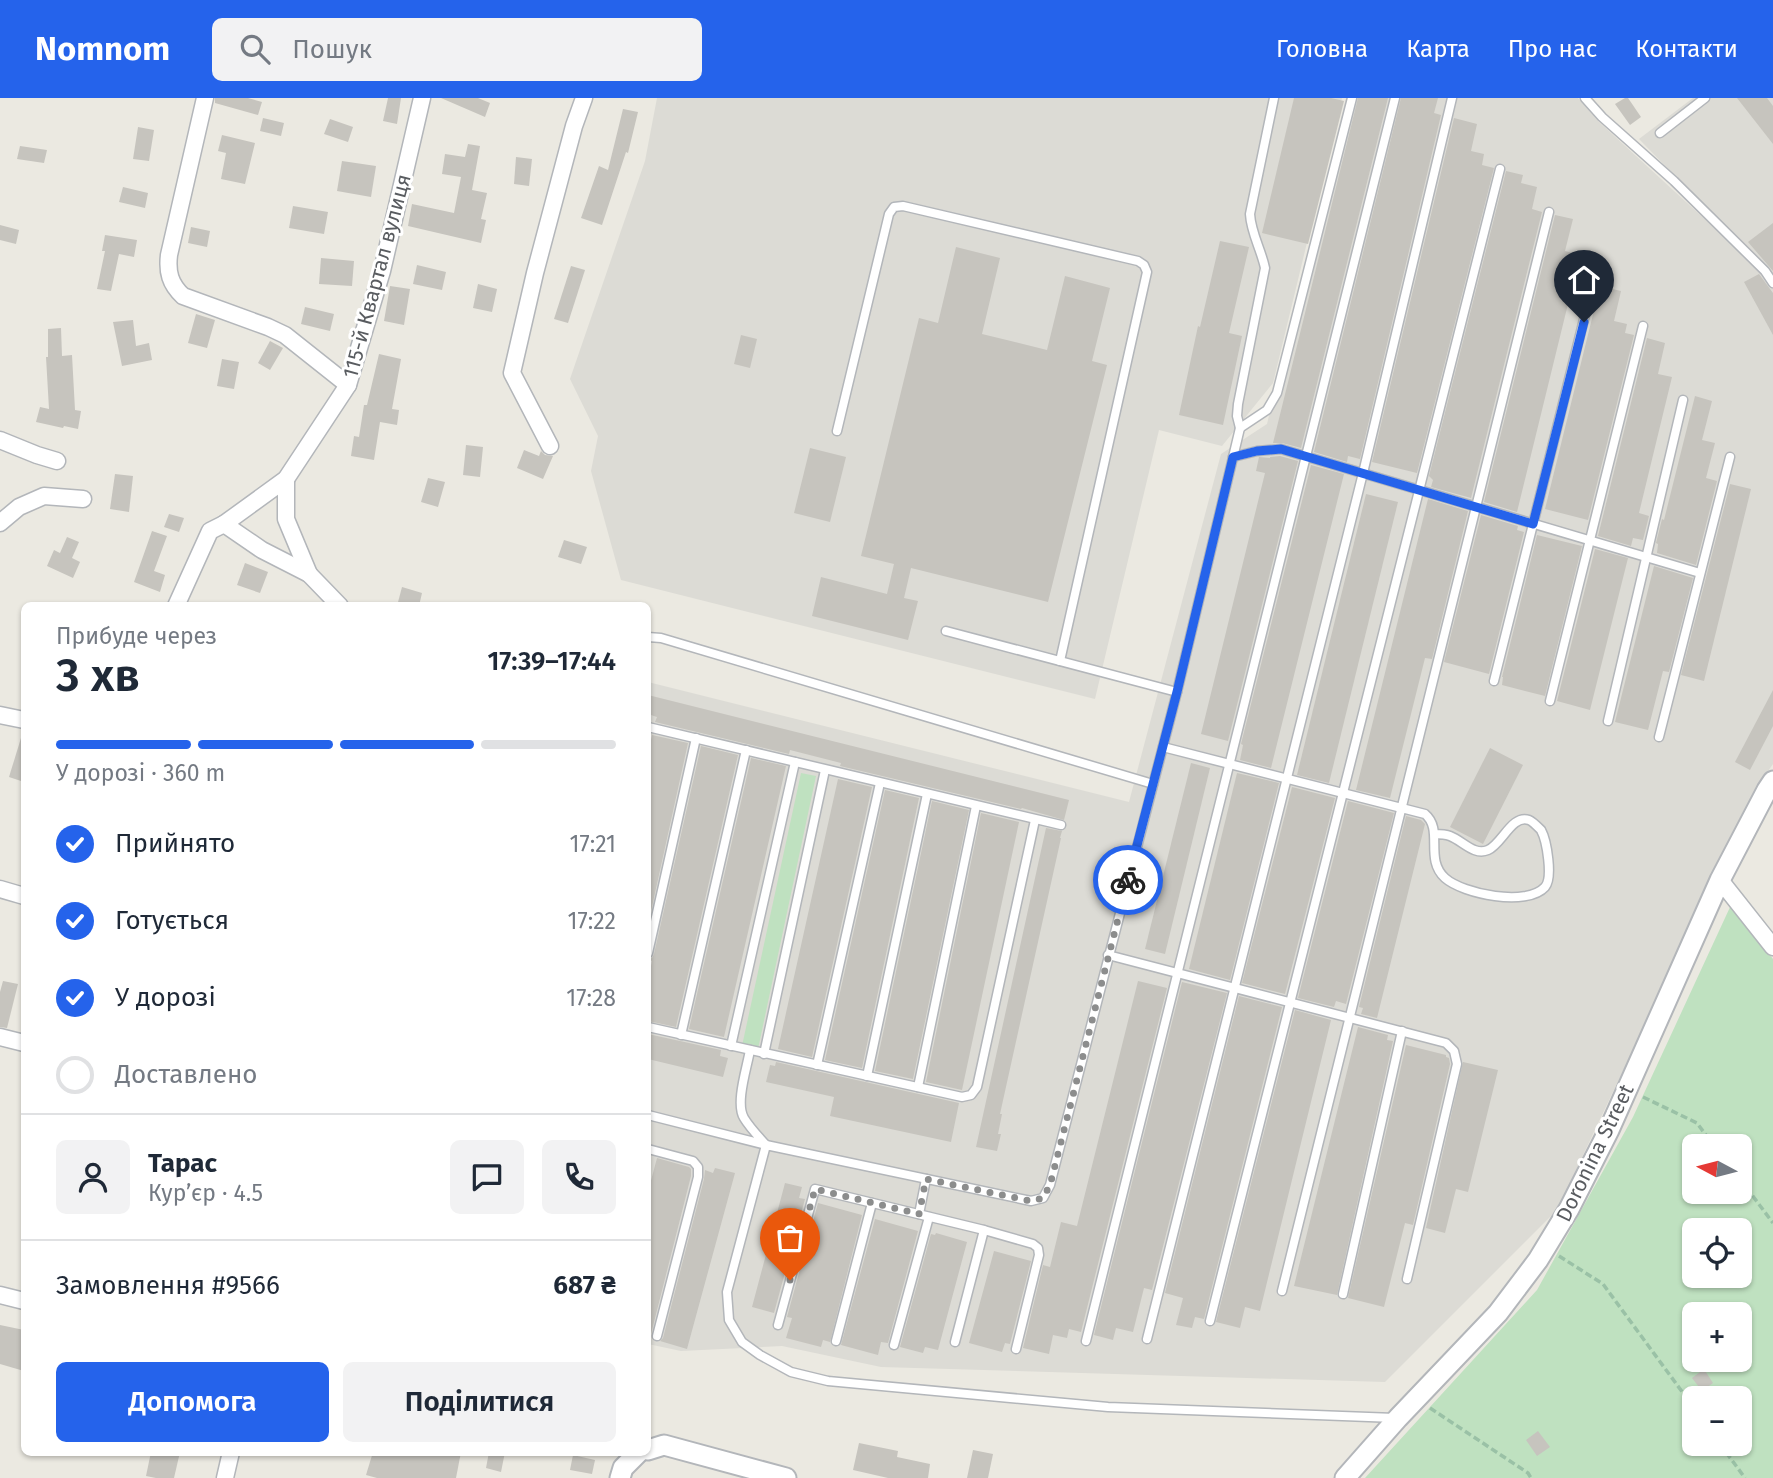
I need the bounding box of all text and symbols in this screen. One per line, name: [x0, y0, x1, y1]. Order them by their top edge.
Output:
search box: [212, 18, 702, 81]
text: Nomnom: [35, 29, 170, 69]
icon: search: [236, 30, 274, 68]
text: Пошук: [292, 34, 372, 65]
text: Головна: [1276, 35, 1368, 63]
text: Карта: [1406, 35, 1470, 63]
text: Про нас: [1508, 35, 1597, 63]
text: Контакти: [1635, 35, 1738, 63]
street label: 115-й Квартал вулиця: [337, 171, 417, 381]
pin: [1554, 250, 1614, 322]
icon: home: [1565, 261, 1603, 299]
text: Прибуде через: [56, 622, 217, 650]
text: 17:39–17:44: [487, 646, 616, 677]
text: 3 хв: [56, 648, 140, 703]
text: У дорозі · 360 m: [56, 759, 225, 787]
icon: check: [56, 825, 94, 863]
text: Прийнято: [115, 828, 235, 859]
text: 17:21: [570, 830, 616, 858]
courier: [1093, 845, 1163, 915]
icon: bike: [1109, 861, 1147, 899]
icon: check: [56, 902, 94, 940]
text: Готується: [115, 905, 229, 936]
text: 17:22: [568, 907, 616, 935]
icon: check: [56, 979, 94, 1017]
text: У дорозі: [115, 982, 216, 1013]
text: 17:28: [566, 984, 616, 1012]
text: Доставлено: [115, 1059, 257, 1090]
street label: Doronina Street: [1550, 1080, 1640, 1226]
north arrow: [1682, 1134, 1752, 1204]
map controls: [1682, 1134, 1752, 1456]
button: person: [56, 1140, 130, 1214]
button: chat: [450, 1140, 524, 1214]
button: phone: [542, 1140, 616, 1214]
text: Тарас: [148, 1148, 217, 1179]
text: Кур’єр · 4.5: [148, 1179, 263, 1207]
pin: [760, 1208, 820, 1280]
button: locate: [1682, 1218, 1752, 1288]
icon: bag: [771, 1219, 809, 1257]
text: Замовлення #9566: [56, 1270, 280, 1301]
text: 687 ₴: [553, 1270, 616, 1301]
button: +: [1682, 1302, 1752, 1372]
button: Допомога: [56, 1362, 329, 1442]
button: Поділитися: [343, 1362, 616, 1442]
button: −: [1682, 1386, 1752, 1456]

